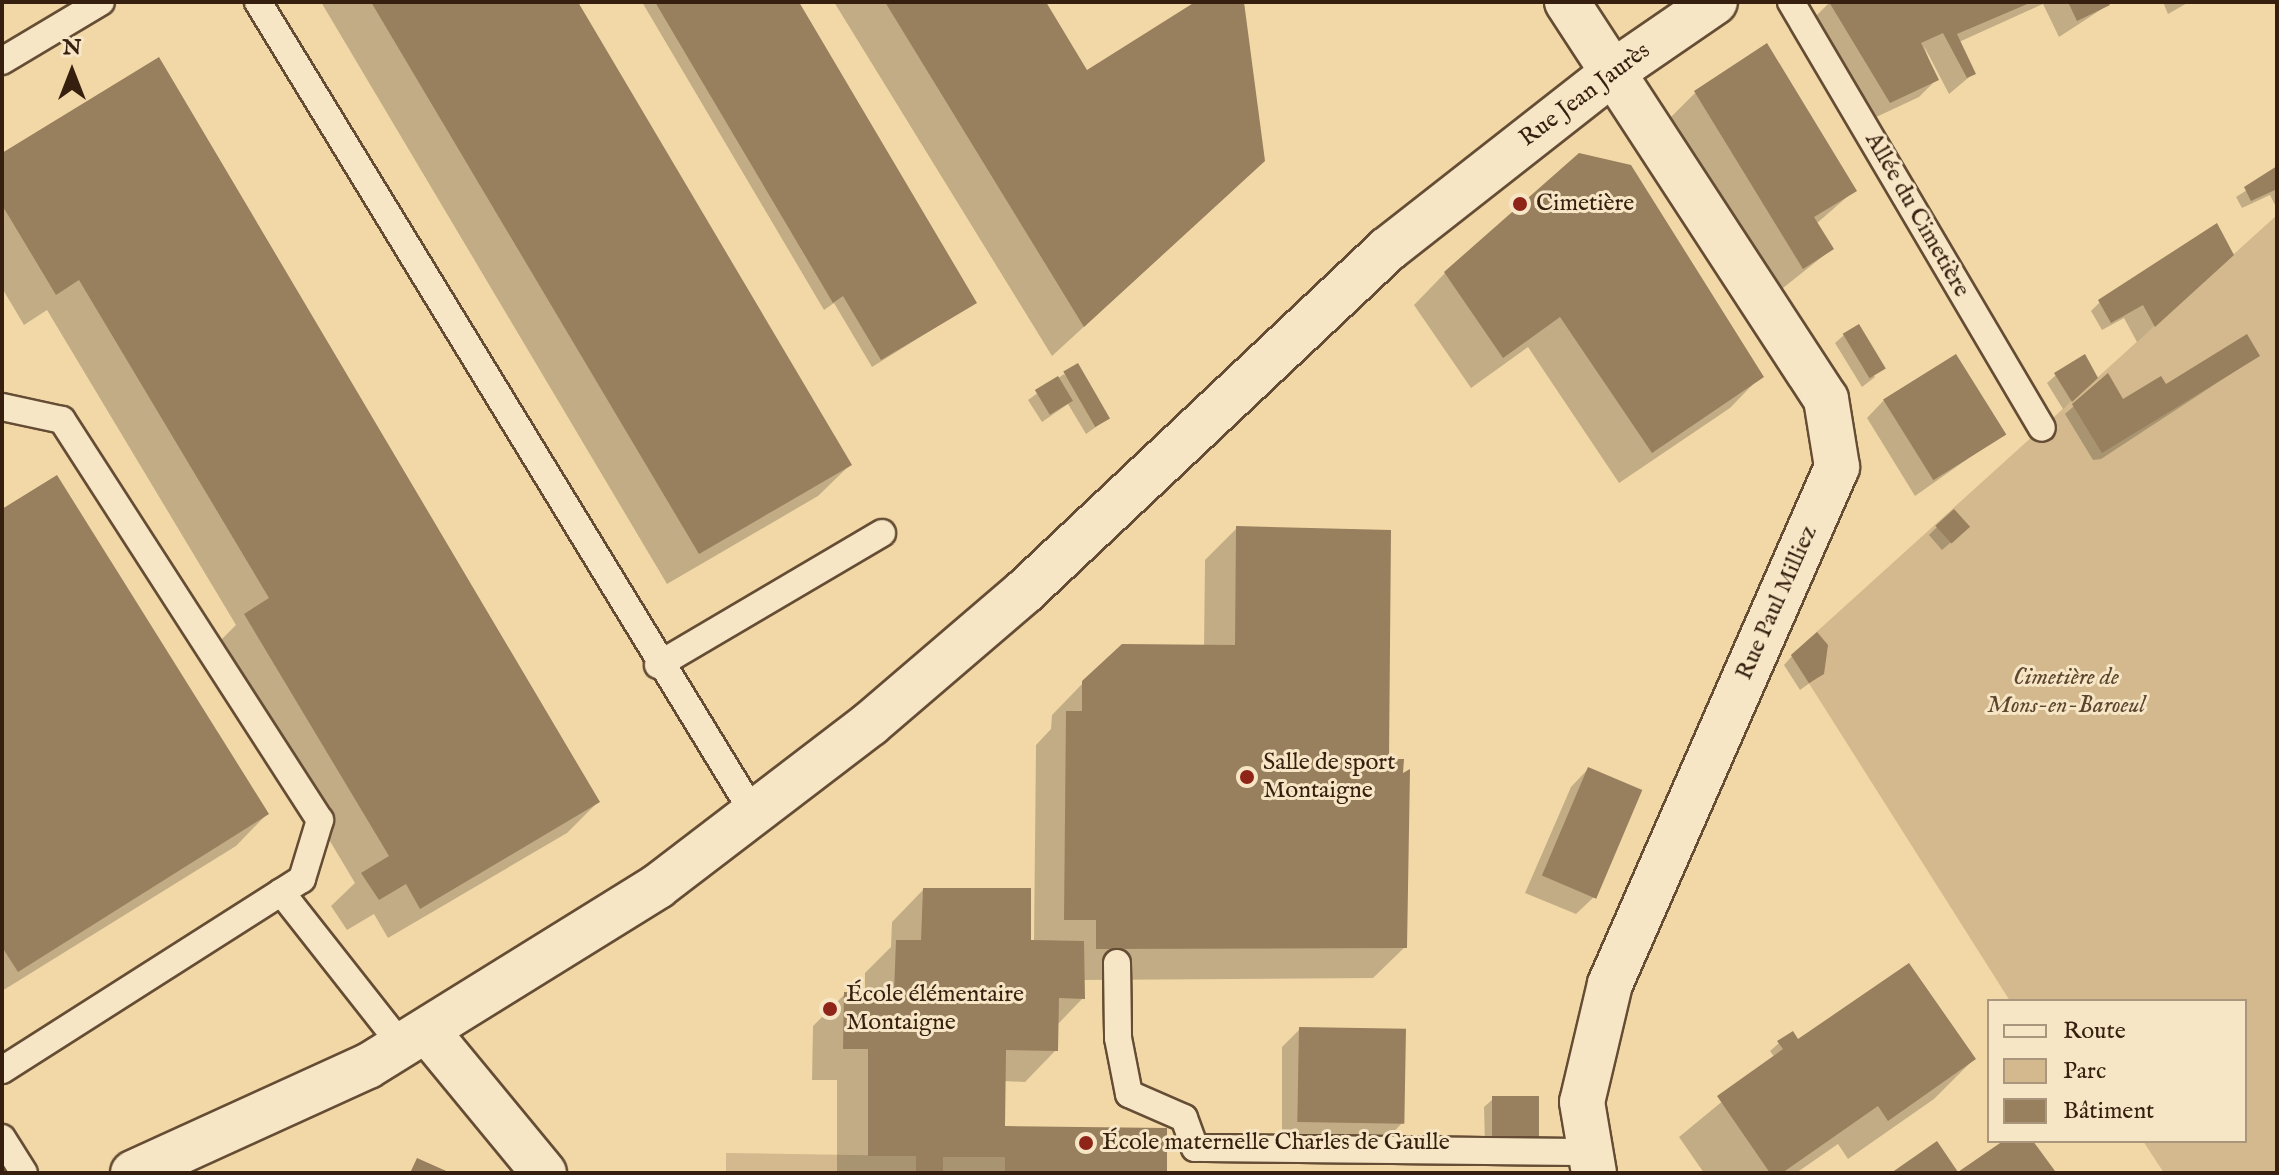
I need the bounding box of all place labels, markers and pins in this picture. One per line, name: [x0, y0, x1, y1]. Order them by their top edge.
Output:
place label: Cimetière: [1536, 190, 1634, 218]
marker: Cimetière: [1511, 195, 1529, 213]
place label: Salle de sport Montaigne: [1263, 749, 1395, 805]
marker: Salle de sport Montaigne: [1238, 768, 1256, 786]
place label: École élémentaire Montaigne: [846, 981, 1024, 1037]
marker: École élémentaire Montaigne: [821, 1000, 839, 1018]
place label: École maternelle Charles de Gaulle: [1102, 1129, 1450, 1157]
marker: École maternelle Charles de Gaulle: [1077, 1134, 1095, 1152]

